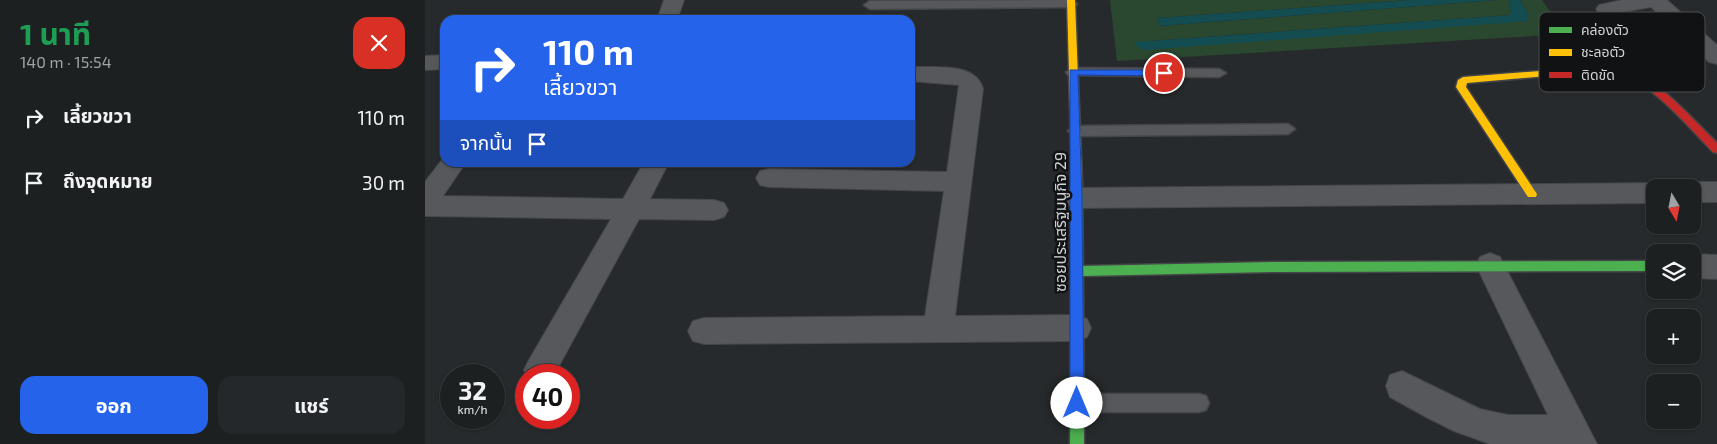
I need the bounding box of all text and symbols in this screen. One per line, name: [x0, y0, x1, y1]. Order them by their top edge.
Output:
legend: [1539, 12, 1705, 92]
text: 1 นาที: [20, 15, 91, 51]
button: close: [353, 17, 405, 69]
text: คล่องตัว: [1581, 21, 1629, 38]
text: 110 m: [543, 30, 634, 72]
icon: right: [460, 35, 525, 100]
text: ชะลอตัว: [1581, 43, 1625, 60]
text: 140 m · 15:54: [20, 52, 112, 71]
pin: [1143, 52, 1185, 94]
icon: arrive: [1150, 59, 1178, 87]
text: ติดขัด: [1581, 66, 1615, 83]
text: เลี้ยวขวา: [543, 73, 618, 99]
icon: right: [20, 104, 48, 132]
text: เลี้ยวขวา: [63, 104, 132, 127]
text: 110 m: [358, 106, 405, 129]
icon: arrive: [523, 130, 551, 158]
text: จากนั้น: [460, 131, 513, 154]
street label: ซอยประเสริฐมนูกิจ 29: [1050, 152, 1070, 292]
icon: arrive: [20, 169, 48, 197]
text: ถึงจุดหมาย: [63, 169, 153, 192]
text: 30 m: [362, 171, 405, 194]
north arrow: [1646, 179, 1701, 234]
map controls: [1646, 179, 1701, 429]
button: layers: [1646, 244, 1701, 299]
button: +: [1646, 309, 1701, 364]
speed limit sign: 40: [515, 364, 580, 429]
button: −: [1646, 374, 1701, 429]
text: 32: [458, 375, 487, 405]
button: ออก: [20, 376, 208, 434]
button: แชร์: [218, 376, 405, 434]
position arrow: [1050, 376, 1102, 428]
text: km/h: [458, 402, 487, 416]

